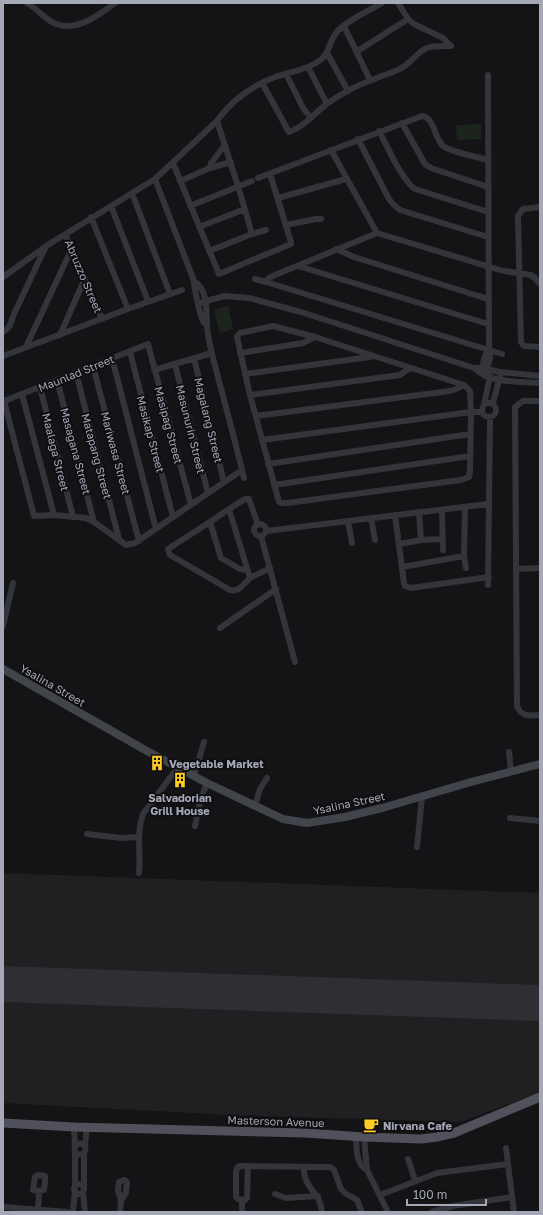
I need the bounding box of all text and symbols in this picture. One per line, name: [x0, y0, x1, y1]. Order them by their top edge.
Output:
street label: Abruzzo Street: [63, 237, 105, 315]
street label: Maunlad Street: [36, 352, 116, 394]
street label: Magalang Street: [192, 376, 226, 464]
street label: Masunurin Street: [174, 383, 208, 475]
street label: Masipag Street: [152, 385, 186, 465]
street label: Masikap Street: [135, 394, 167, 474]
street label: Masagana Street: [58, 406, 94, 496]
street label: Mariwasa Street: [99, 410, 133, 496]
street label: Maalaga Street: [40, 412, 72, 492]
street label: Matapang Street: [79, 412, 115, 500]
street label: Ysalina Street: [18, 661, 88, 709]
building icon: Vegetable Market: [148, 754, 166, 772]
place label: Vegetable Market: [169, 757, 264, 770]
building icon: Salvadorian Grill House: [171, 771, 189, 789]
street label: Ysalina Street: [312, 789, 386, 817]
place label: Salvadorian Grill House: [148, 791, 212, 817]
street label: Masterson Avenue: [227, 1113, 325, 1129]
cafe icon: Nirvana Cafe: [362, 1116, 380, 1134]
place label: Nirvana Cafe: [383, 1119, 452, 1132]
scale bar: [407, 1181, 486, 1207]
text: 100 m: [413, 1187, 447, 1202]

